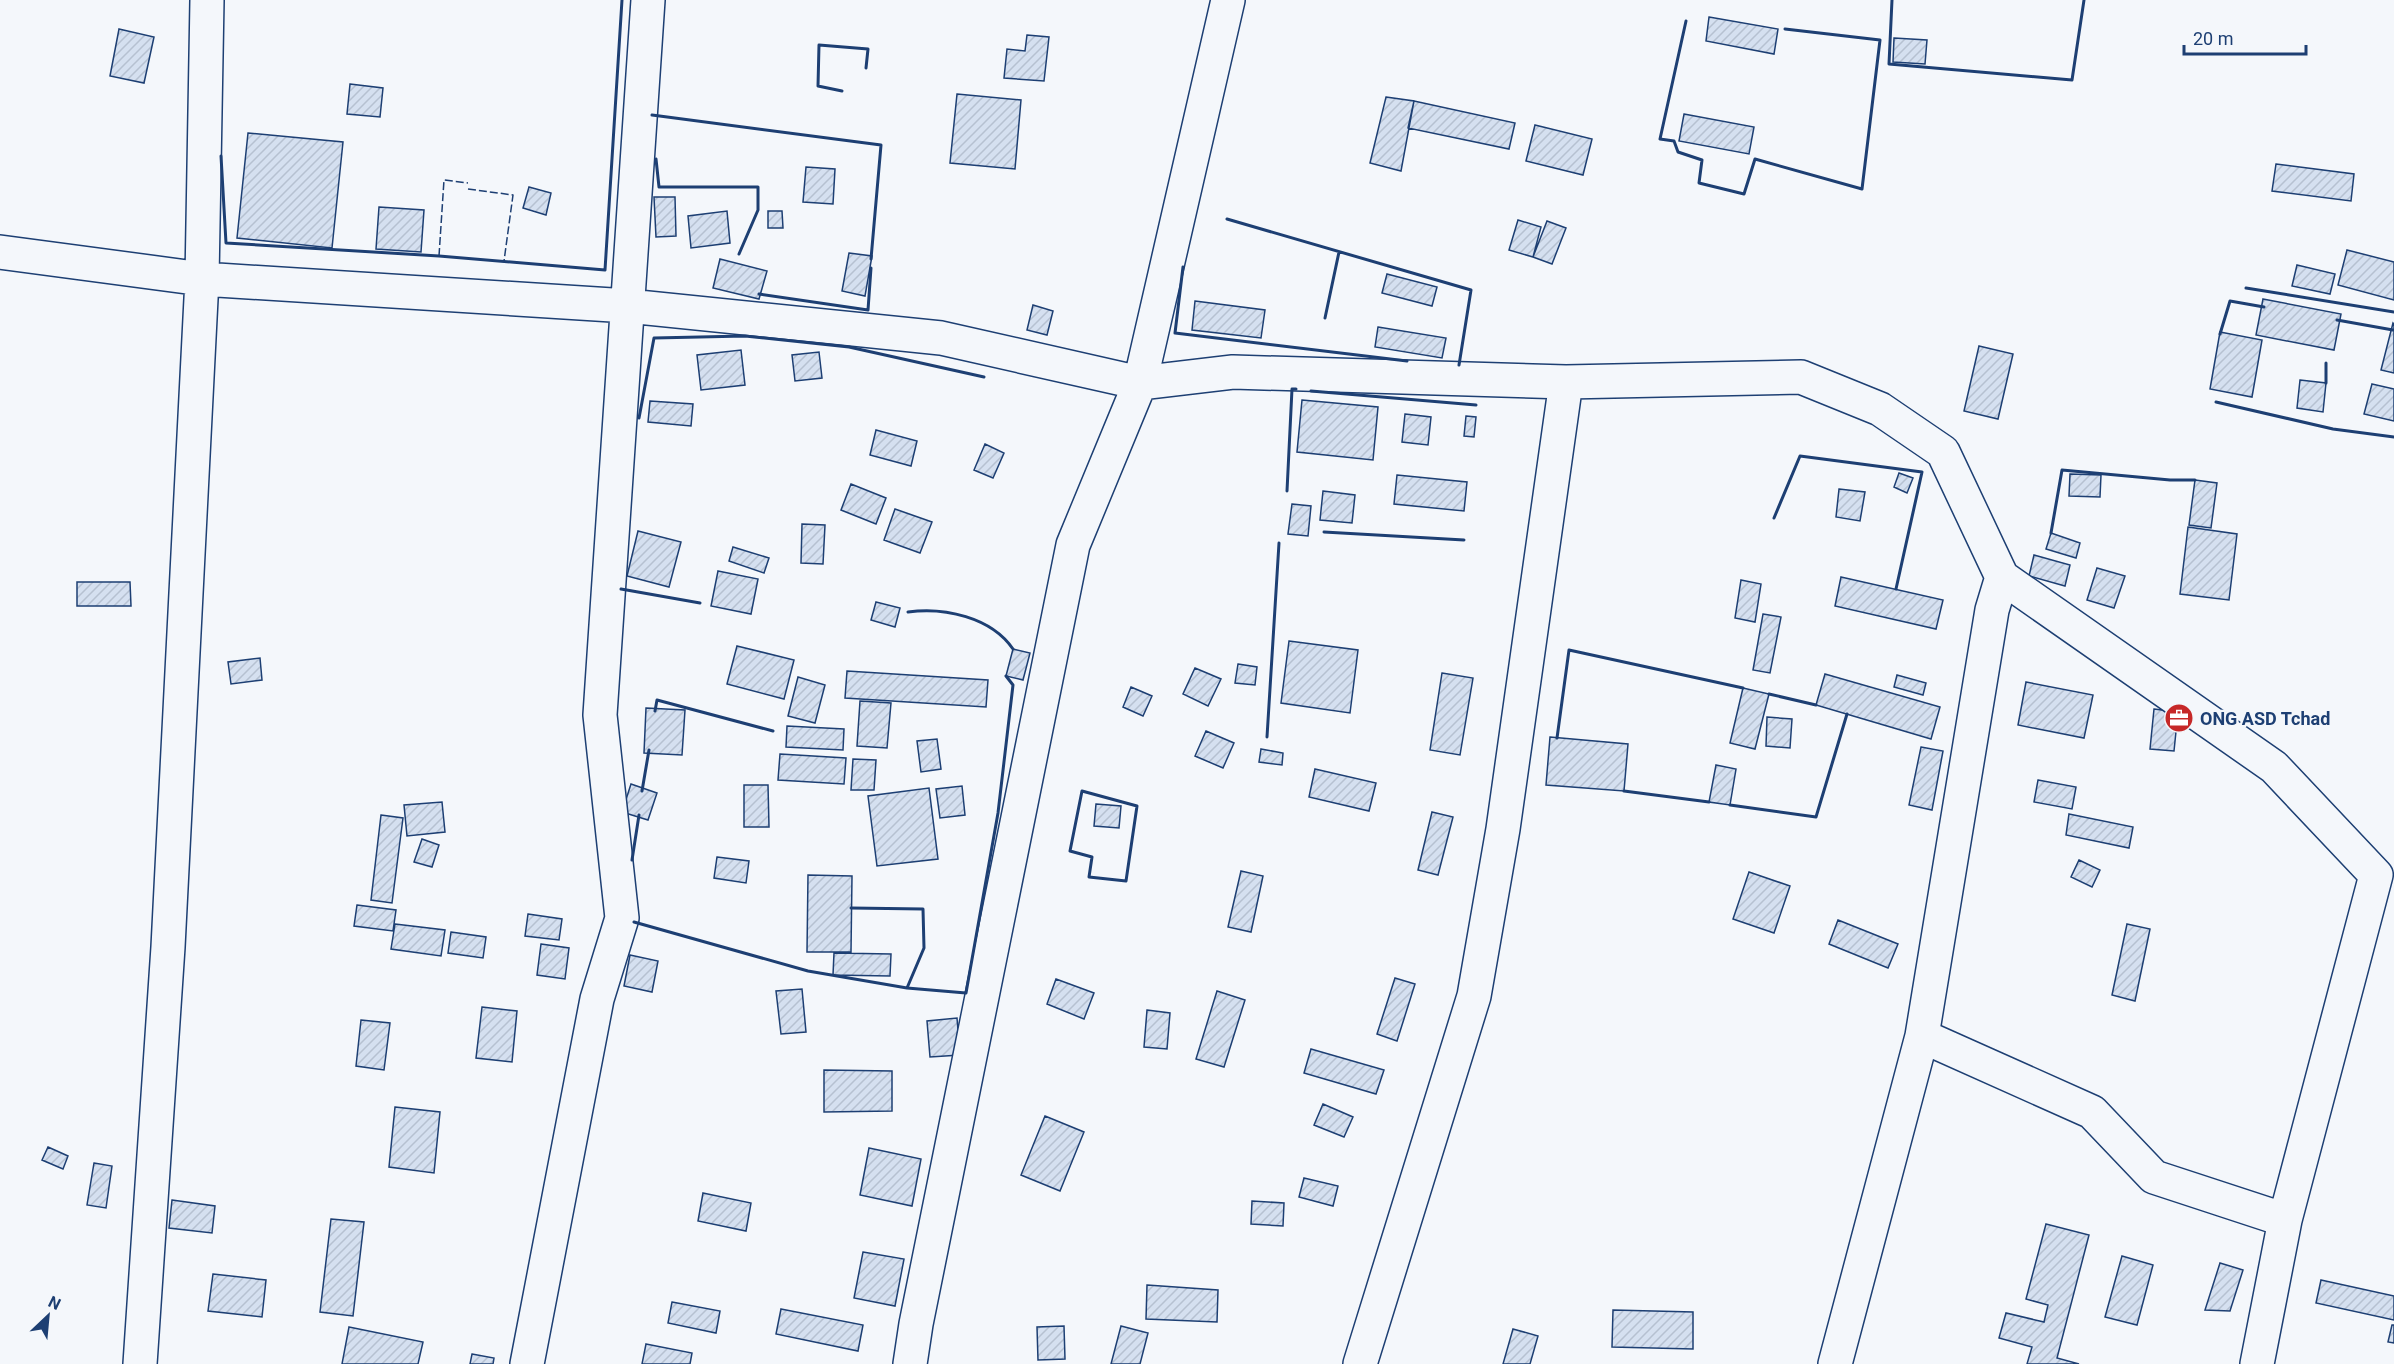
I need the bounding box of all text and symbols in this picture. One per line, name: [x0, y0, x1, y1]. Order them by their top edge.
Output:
scale bar: [2184, 18, 2306, 56]
text: 20 m: [2193, 28, 2233, 49]
office icon: ONG ASD Tchad: [2163, 702, 2195, 734]
place label: ONG ASD Tchad: [2200, 708, 2330, 729]
north arrow: [18, 1286, 78, 1346]
text: N: [45, 1292, 64, 1314]

